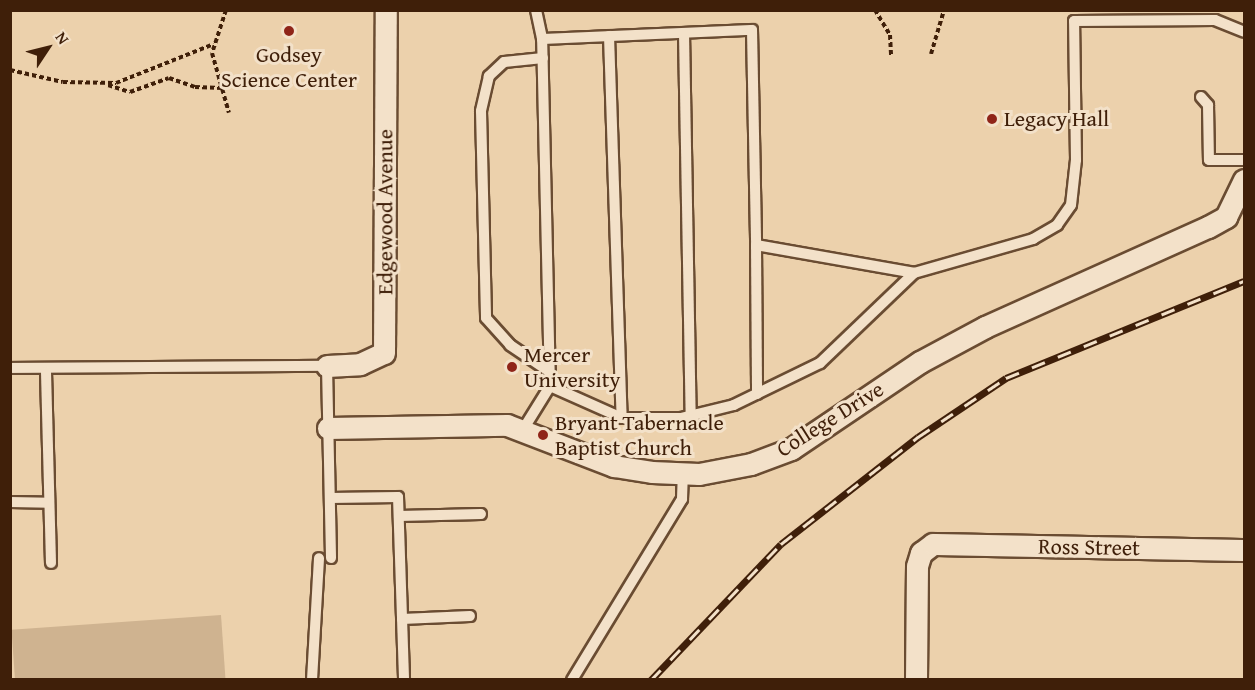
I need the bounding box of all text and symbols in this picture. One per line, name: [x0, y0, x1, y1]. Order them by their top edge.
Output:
north arrow: [18, 18, 78, 78]
marker: Godsey Science Center: [282, 24, 296, 38]
text: N: [50, 26, 76, 49]
place label: Godsey Science Center: [221, 41, 357, 92]
place label: Legacy Hall: [1004, 106, 1109, 132]
marker: Legacy Hall: [985, 112, 999, 126]
street label: Edgewood Avenue: [372, 129, 398, 295]
place label: Mercer University: [524, 341, 620, 392]
marker: Mercer University: [505, 360, 519, 374]
street label: College Drive: [772, 376, 888, 462]
place label: Bryant Tabernacle Baptist Church: [555, 409, 724, 460]
marker: Bryant Tabernacle Baptist Church: [536, 428, 550, 442]
street label: Ross Street: [1038, 533, 1140, 561]

